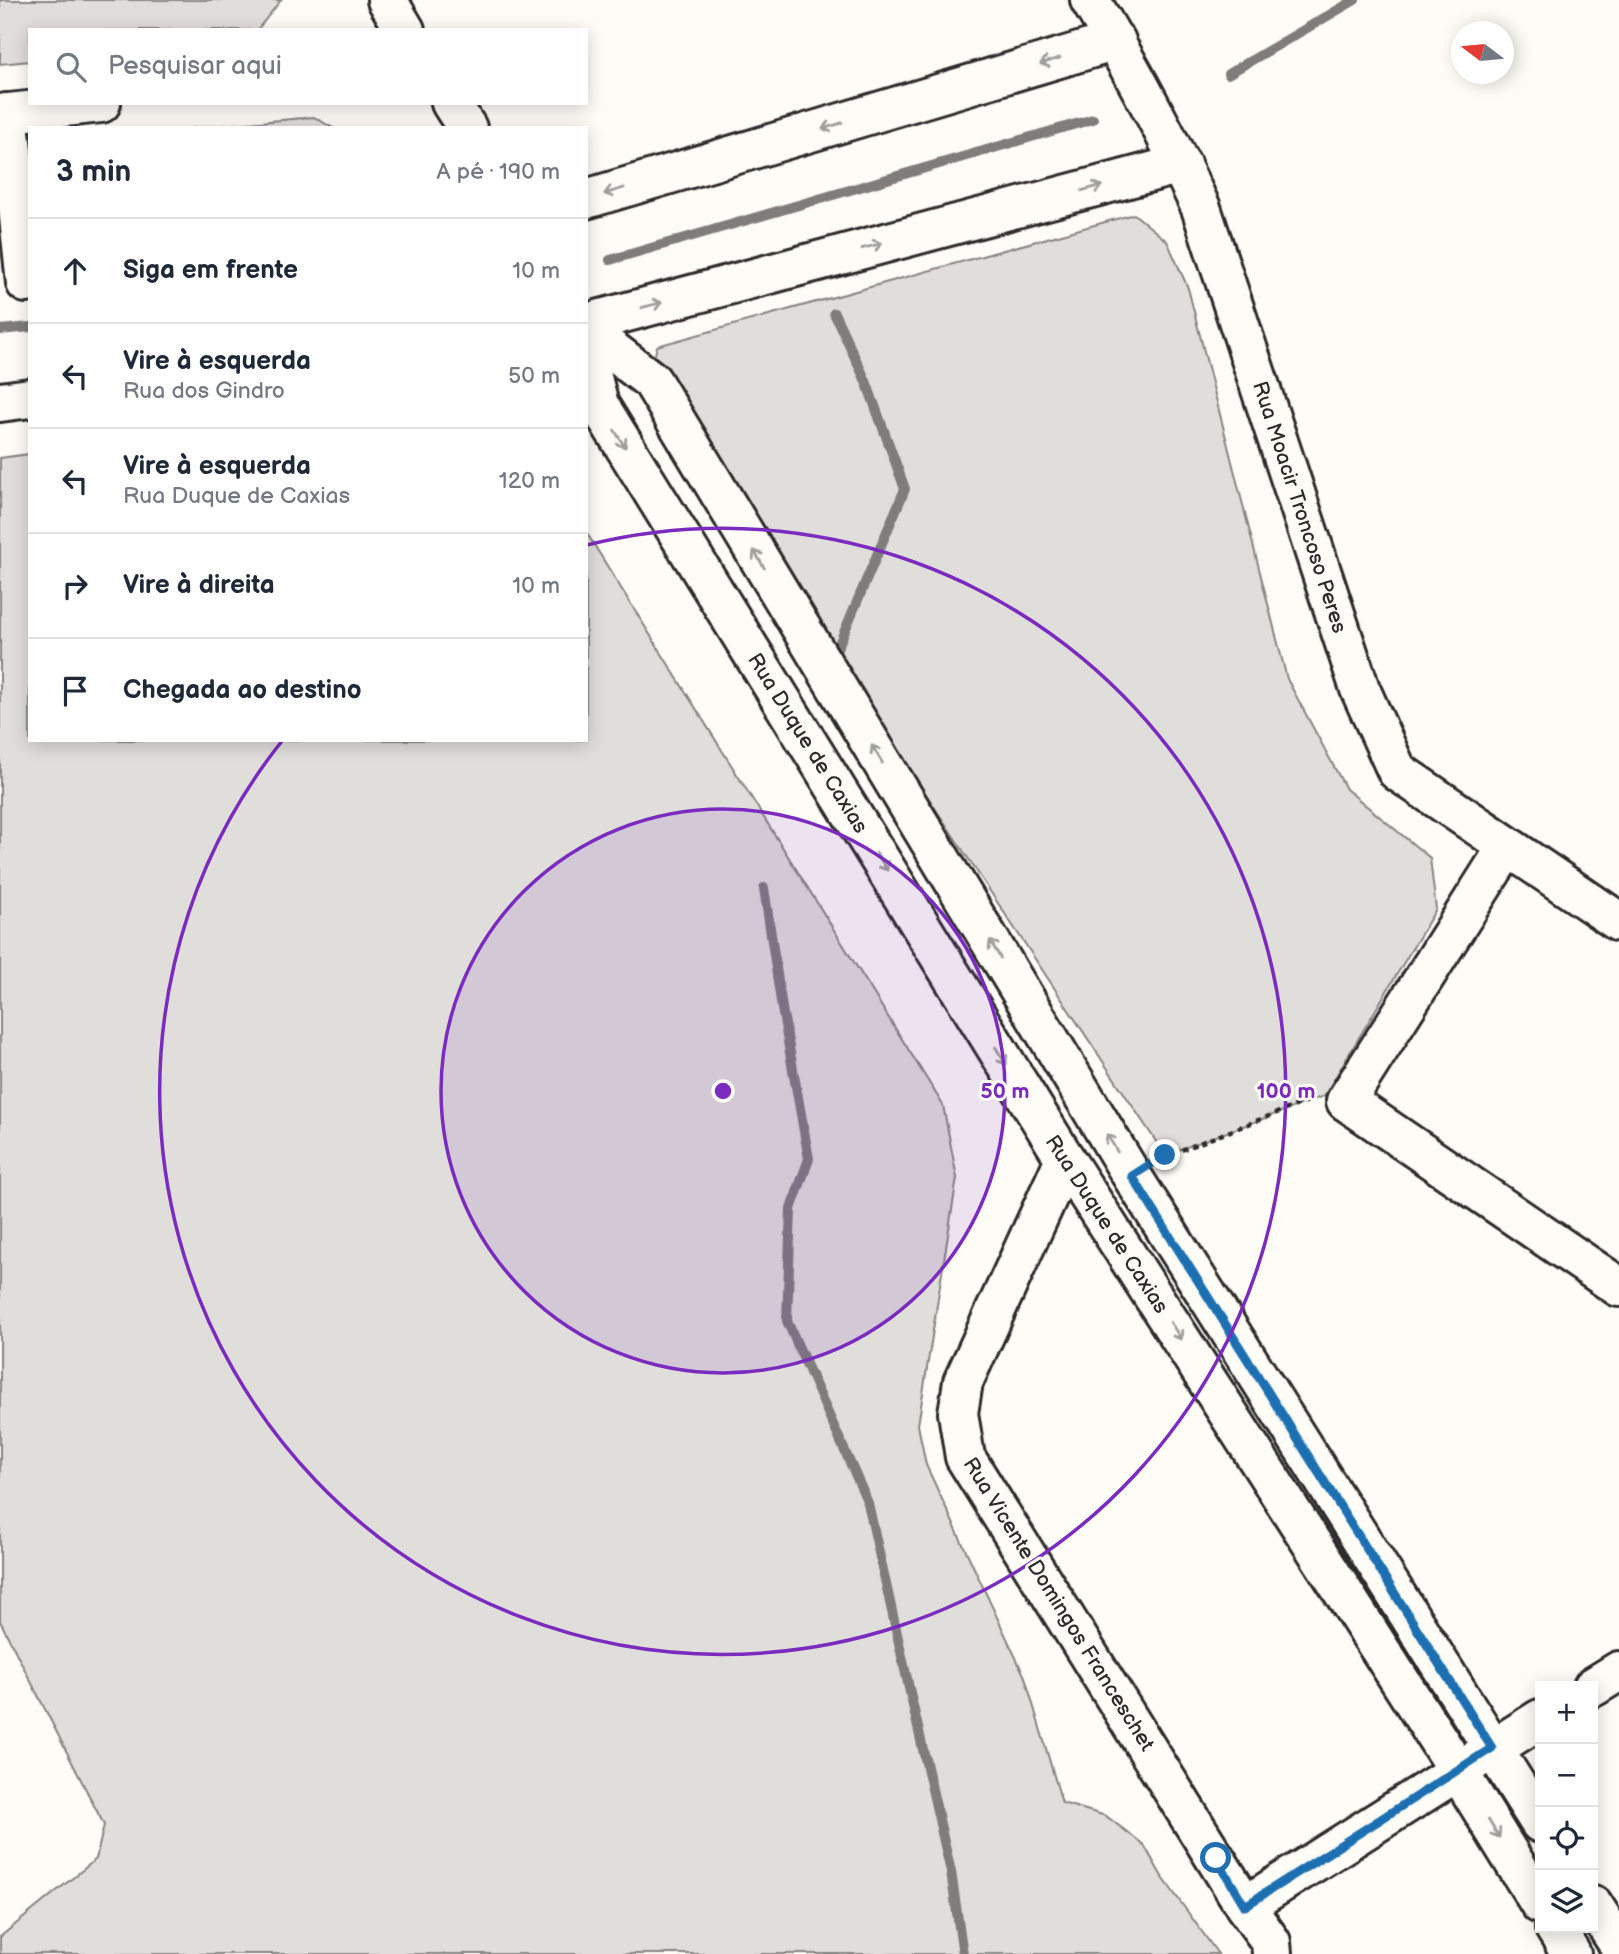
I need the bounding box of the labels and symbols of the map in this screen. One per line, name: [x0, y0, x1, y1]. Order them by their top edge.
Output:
north arrow: [1451, 21, 1514, 84]
one-way arrow: [1039, 55, 1061, 68]
one-way arrow: [821, 120, 843, 133]
one-way arrow: [1080, 181, 1103, 194]
one-way arrow: [604, 186, 626, 199]
one-way arrow: [861, 239, 883, 252]
one-way arrow: [640, 298, 663, 311]
street label: Rua Moacir Troncoso Peres: [1247, 378, 1352, 636]
one-way arrow: [614, 429, 628, 449]
one-way arrow: [752, 550, 766, 570]
street label: Rua Duque de Caxias: [742, 649, 873, 838]
one-way arrow: [870, 744, 884, 764]
one-way arrow: [874, 852, 889, 871]
one-way arrow: [987, 939, 1001, 959]
one-way arrow: [995, 1045, 1009, 1065]
centre of rings: [711, 1079, 735, 1103]
text: 50 m: [981, 1079, 1029, 1104]
text: 100 m: [1257, 1079, 1315, 1104]
street label: Rua Duque de Caxias: [1040, 1131, 1174, 1318]
one-way arrow: [1105, 1134, 1119, 1154]
route end: [1149, 1139, 1180, 1170]
one-way arrow: [1169, 1320, 1183, 1340]
street label: Rua Vicente Domingos Franceschet: [958, 1453, 1160, 1756]
one-way arrow: [1488, 1818, 1502, 1838]
route start: [1200, 1842, 1231, 1873]

